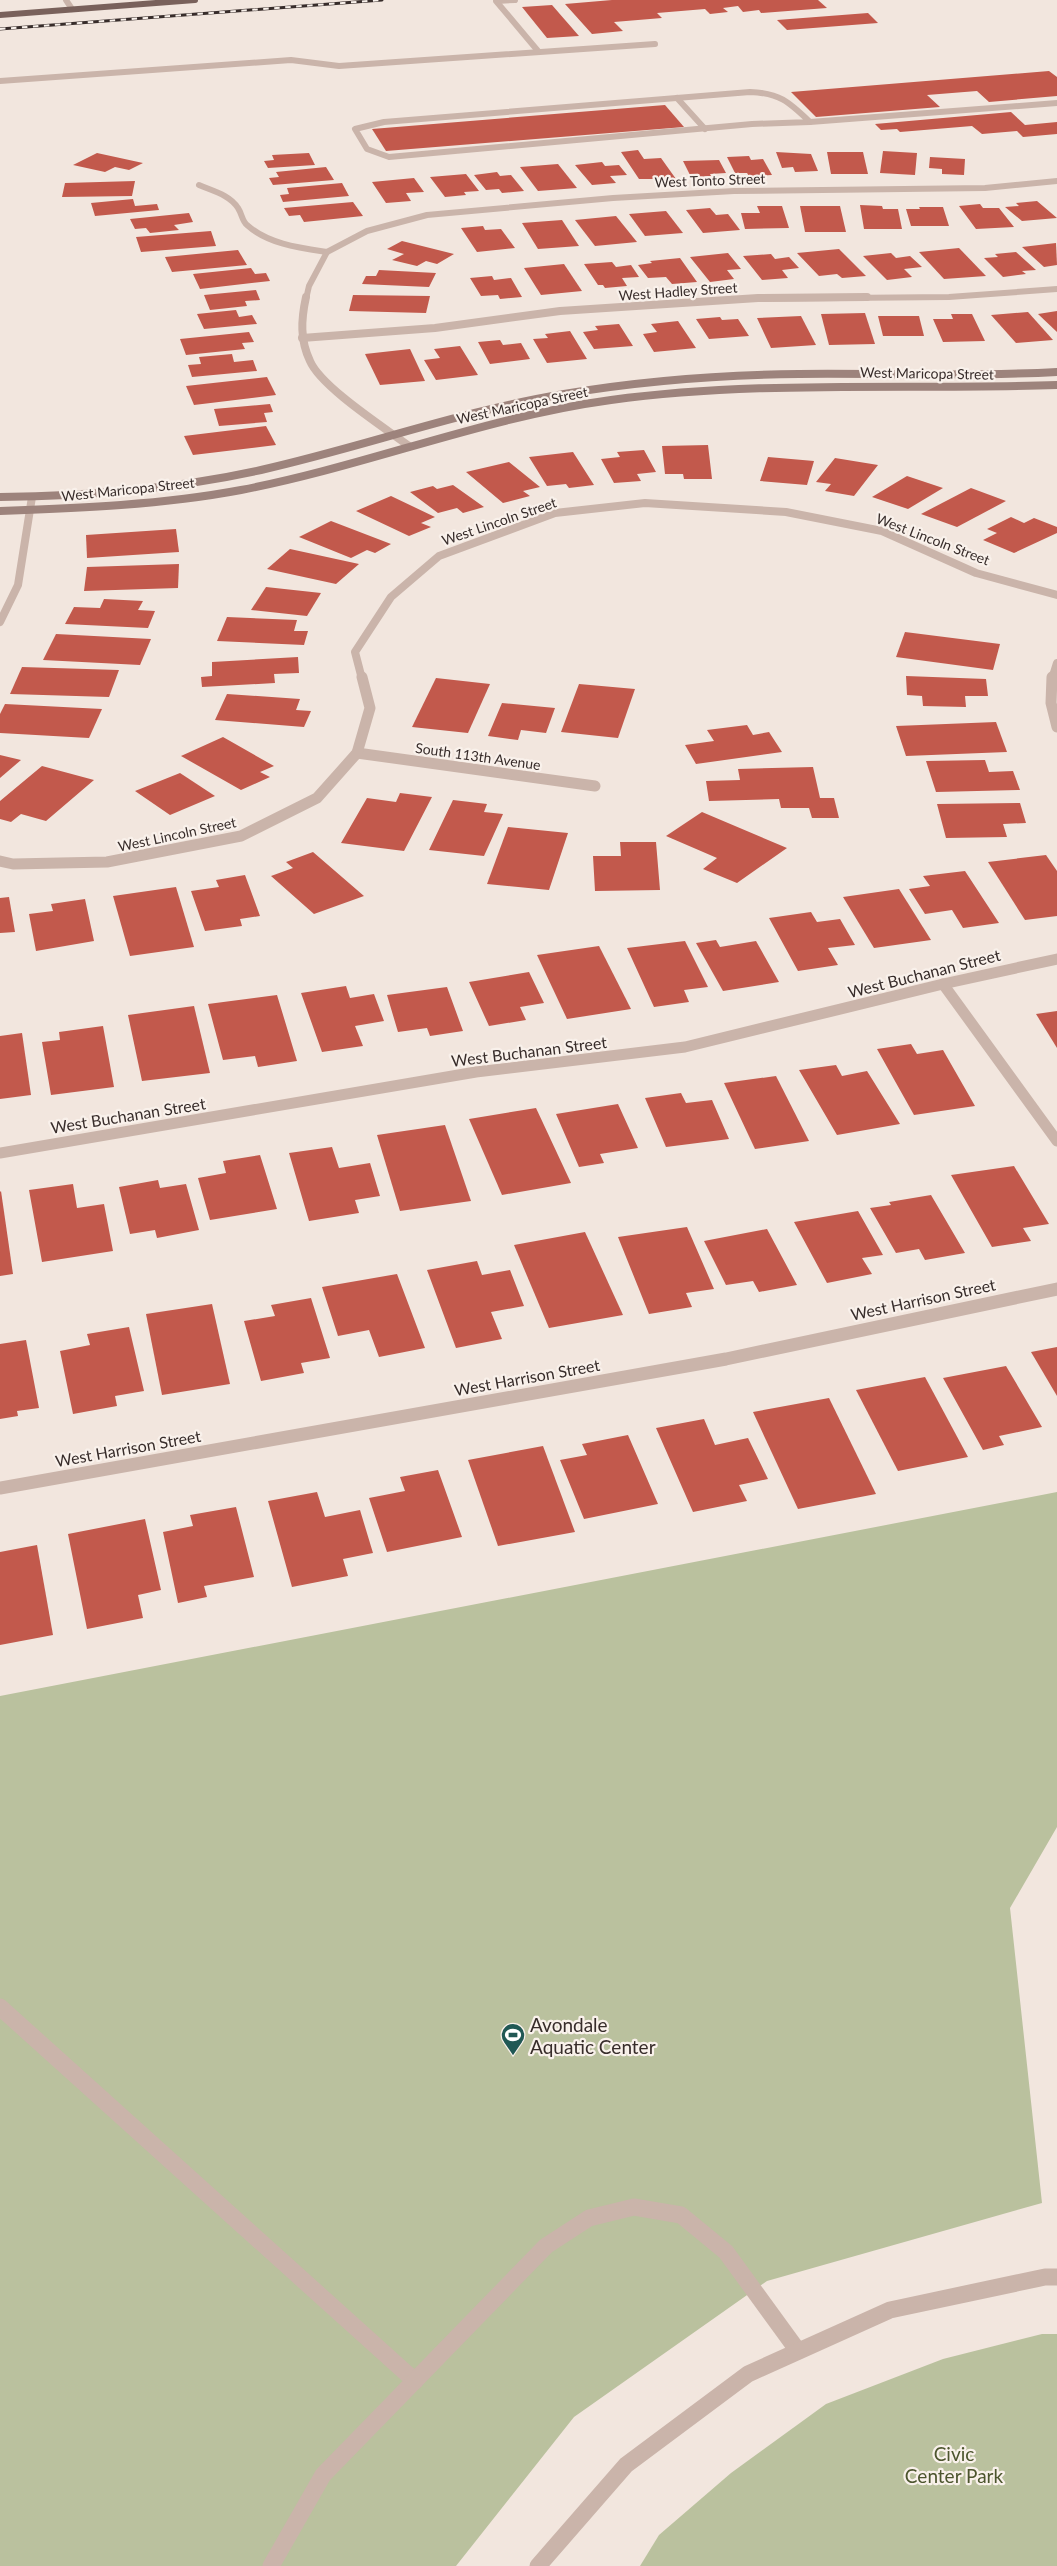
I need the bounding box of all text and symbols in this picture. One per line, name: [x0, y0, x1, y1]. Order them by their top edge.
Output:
street label: West Tonto Street: [654, 170, 766, 190]
street label: West Hadley Street: [618, 278, 738, 304]
street label: West Maricopa Street: [860, 363, 994, 383]
street label: West Maricopa Street: [455, 383, 589, 427]
street label: West Maricopa Street: [61, 474, 195, 504]
street label: West Lincoln Street: [439, 493, 559, 549]
street label: West Lincoln Street: [874, 510, 992, 568]
street label: South 113th Avenue: [414, 739, 542, 773]
street label: West Lincoln Street: [116, 813, 238, 855]
street label: West Buchanan Street: [846, 945, 1002, 1001]
street label: West Buchanan Street: [450, 1032, 608, 1070]
street label: West Buchanan Street: [49, 1093, 207, 1137]
street label: West Harrison Street: [849, 1274, 997, 1324]
street label: West Harrison Street: [453, 1355, 602, 1399]
street label: West Harrison Street: [54, 1426, 203, 1470]
place label: Avondale Aquatic Center: [530, 2013, 656, 2058]
sports icon: Avondale Aquatic Center: [500, 2022, 526, 2056]
park label: Civic Center Park: [905, 2442, 1003, 2487]

